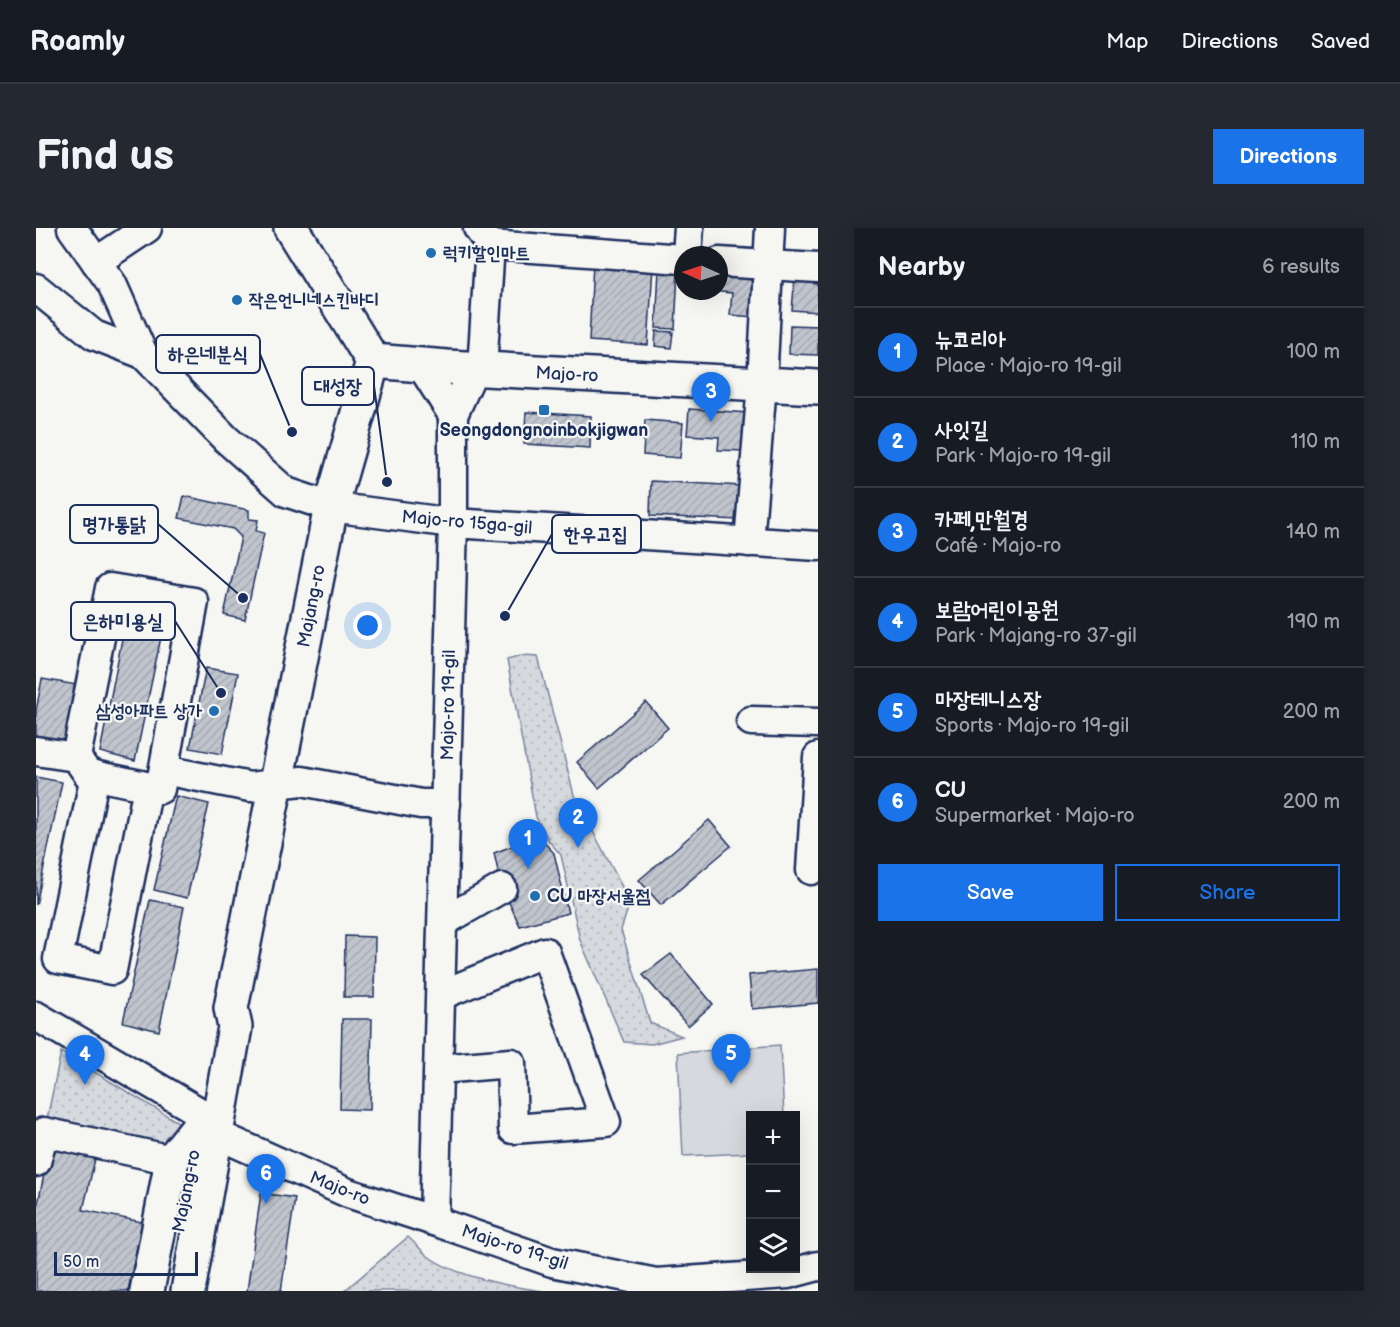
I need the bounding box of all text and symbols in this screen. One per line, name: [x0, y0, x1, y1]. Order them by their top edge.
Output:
text: Roamly: [30, 25, 125, 58]
text: Map: [1106, 29, 1149, 54]
text: Directions: [1182, 29, 1278, 54]
text: Saved: [1311, 29, 1370, 54]
button: Directions: [1213, 129, 1364, 184]
text: Find us: [36, 131, 174, 182]
place label: 럭키할인마트: [443, 243, 530, 264]
marker: 럭키할인마트: [424, 246, 438, 260]
north arrow: [674, 246, 728, 300]
text: Nearby: [878, 252, 965, 283]
text: 6 results: [1262, 255, 1340, 279]
place label: 작은언니네스킨바디: [248, 290, 379, 311]
marker: 작은언니네스킨바디: [230, 293, 244, 307]
text: 뉴코리아: [935, 327, 1006, 354]
callout: 하은네분식: [156, 335, 260, 373]
text: 1: [893, 340, 902, 364]
text: 100 m: [1287, 340, 1340, 364]
text: 하은네분식: [168, 343, 248, 367]
text: Place · Majo-ro 19-gil: [935, 354, 1122, 378]
street label: Majo-ro: [535, 362, 599, 387]
callout: 대성장: [302, 367, 374, 405]
pin: 3: [692, 372, 730, 422]
text: 대성장: [314, 375, 362, 399]
marker: Seongdongnoinbokjigwan: [537, 403, 551, 417]
text: 사잇길: [935, 417, 988, 444]
place label: Seongdongnoinbokjigwan: [440, 420, 648, 441]
text: 2: [892, 430, 903, 454]
text: 110 m: [1291, 430, 1340, 454]
text: Park · Majo-ro 19-gil: [935, 444, 1111, 468]
callout: 명가통닭: [70, 505, 158, 543]
street label: Majo-ro 15ga-gil: [401, 506, 533, 539]
text: 카페,만월경: [935, 507, 1028, 534]
text: 명가통닭: [82, 513, 146, 537]
callout: 한우고집: [552, 515, 641, 553]
text: 3: [892, 520, 903, 544]
text: 140 m: [1286, 520, 1340, 544]
text: 한우고집: [563, 523, 628, 547]
text: Café · Majo-ro: [935, 534, 1061, 558]
street label: Majang-ro: [293, 563, 330, 649]
text: 보람어린이공원: [935, 597, 1059, 624]
callout: 은하미용실: [71, 602, 175, 640]
text: 은하미용실: [83, 610, 164, 634]
text: 4: [892, 610, 903, 634]
text: 190 m: [1287, 610, 1340, 634]
your location: [353, 611, 382, 640]
text: Park · Majang-ro 37-gil: [935, 624, 1137, 648]
street label: Majo-ro 19-gil: [437, 650, 460, 760]
text: 마장테니스장: [935, 687, 1041, 714]
text: 5: [892, 700, 903, 724]
text: 200 m: [1283, 700, 1340, 724]
place label: 삼성아파트 상가: [96, 701, 203, 722]
marker: 삼성아파트 상가: [207, 704, 221, 718]
text: Sports · Majo-ro 19-gil: [935, 714, 1129, 738]
text: CU: [935, 777, 966, 804]
text: 6: [891, 790, 904, 814]
text: 200 m: [1283, 790, 1340, 814]
pin: 2: [558, 798, 598, 848]
text: Supermarket · Majo-ro: [935, 804, 1135, 828]
pin: 1: [508, 820, 548, 869]
button: Save: [878, 864, 1103, 921]
button: Share: [1115, 864, 1340, 921]
place label: CU 마장서울점: [547, 886, 650, 907]
marker: CU 마장서울점: [528, 889, 542, 903]
pin: 5: [712, 1034, 750, 1084]
pin: 4: [65, 1036, 104, 1085]
map controls: [746, 1111, 800, 1273]
button: +: [746, 1111, 800, 1165]
street label: Majang-ro: [168, 1148, 205, 1234]
pin: 6: [246, 1154, 286, 1204]
button: −: [746, 1165, 800, 1219]
street label: Majo-ro: [307, 1167, 373, 1210]
button: layers: [746, 1219, 800, 1273]
street label: Majo-ro 19-gil: [459, 1220, 571, 1275]
scale bar: [54, 1249, 198, 1276]
text: 50 m: [63, 1253, 99, 1272]

